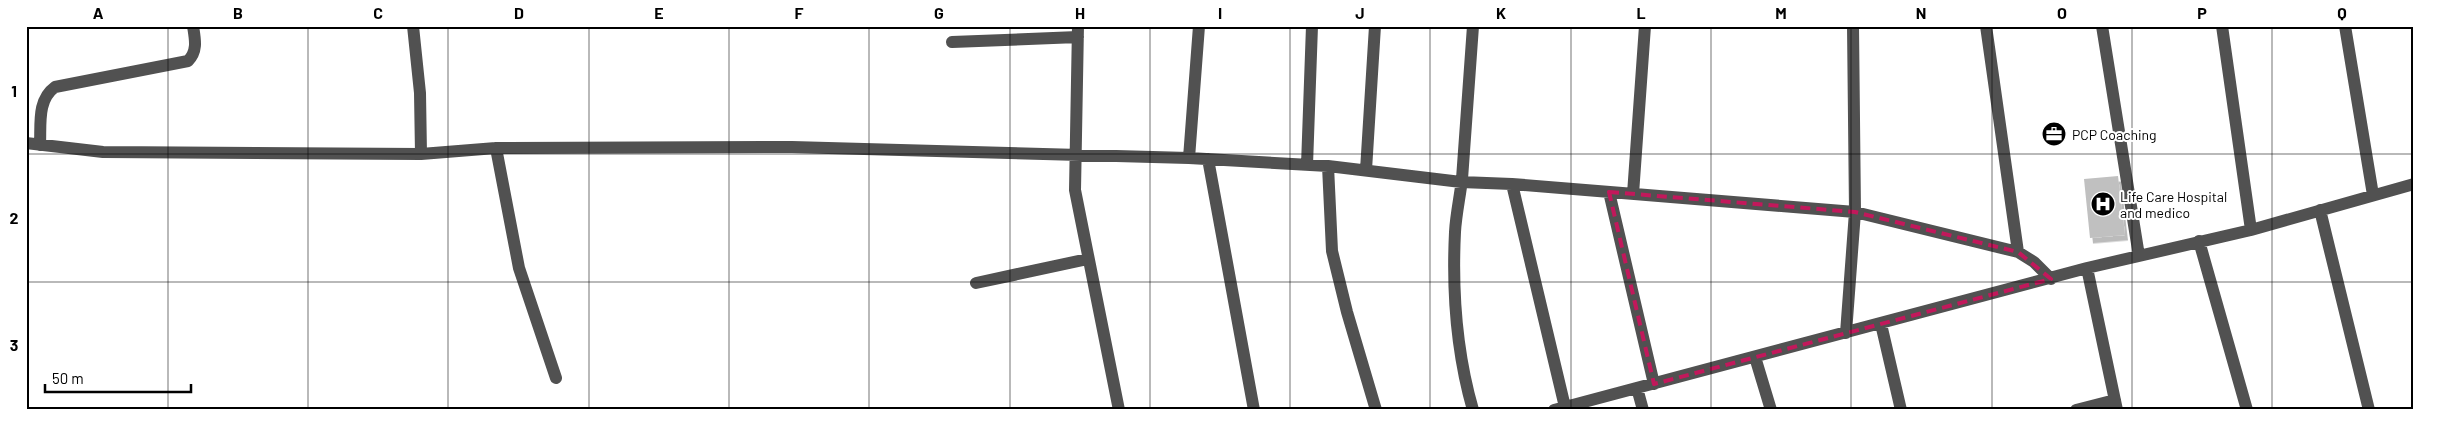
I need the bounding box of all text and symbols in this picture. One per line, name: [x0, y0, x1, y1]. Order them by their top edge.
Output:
text: A: [93, 3, 104, 22]
text: B: [233, 3, 243, 22]
text: C: [373, 3, 383, 22]
text: D: [514, 3, 524, 22]
text: E: [654, 3, 664, 22]
text: F: [795, 3, 804, 22]
text: G: [934, 3, 944, 22]
text: H: [1075, 3, 1085, 22]
text: I: [1218, 3, 1222, 22]
text: J: [1355, 3, 1365, 22]
text: K: [1496, 3, 1506, 22]
text: L: [1636, 3, 1646, 22]
text: M: [1775, 3, 1787, 22]
text: N: [1916, 3, 1926, 22]
text: O: [2057, 3, 2067, 22]
text: P: [2197, 3, 2207, 22]
text: Q: [2337, 3, 2347, 22]
text: 1: [11, 81, 17, 100]
office icon: PCP Coaching: [2041, 121, 2067, 147]
place label: PCP Coaching: [2072, 126, 2157, 143]
place label: Life Care Hospital and medico: [2120, 188, 2227, 221]
hospital icon: Life Care Hospital and medico: [2090, 191, 2116, 217]
text: 2: [10, 208, 19, 227]
text: 3: [10, 335, 18, 354]
scale bar: [45, 361, 191, 393]
text: 50 m: [52, 369, 84, 387]

